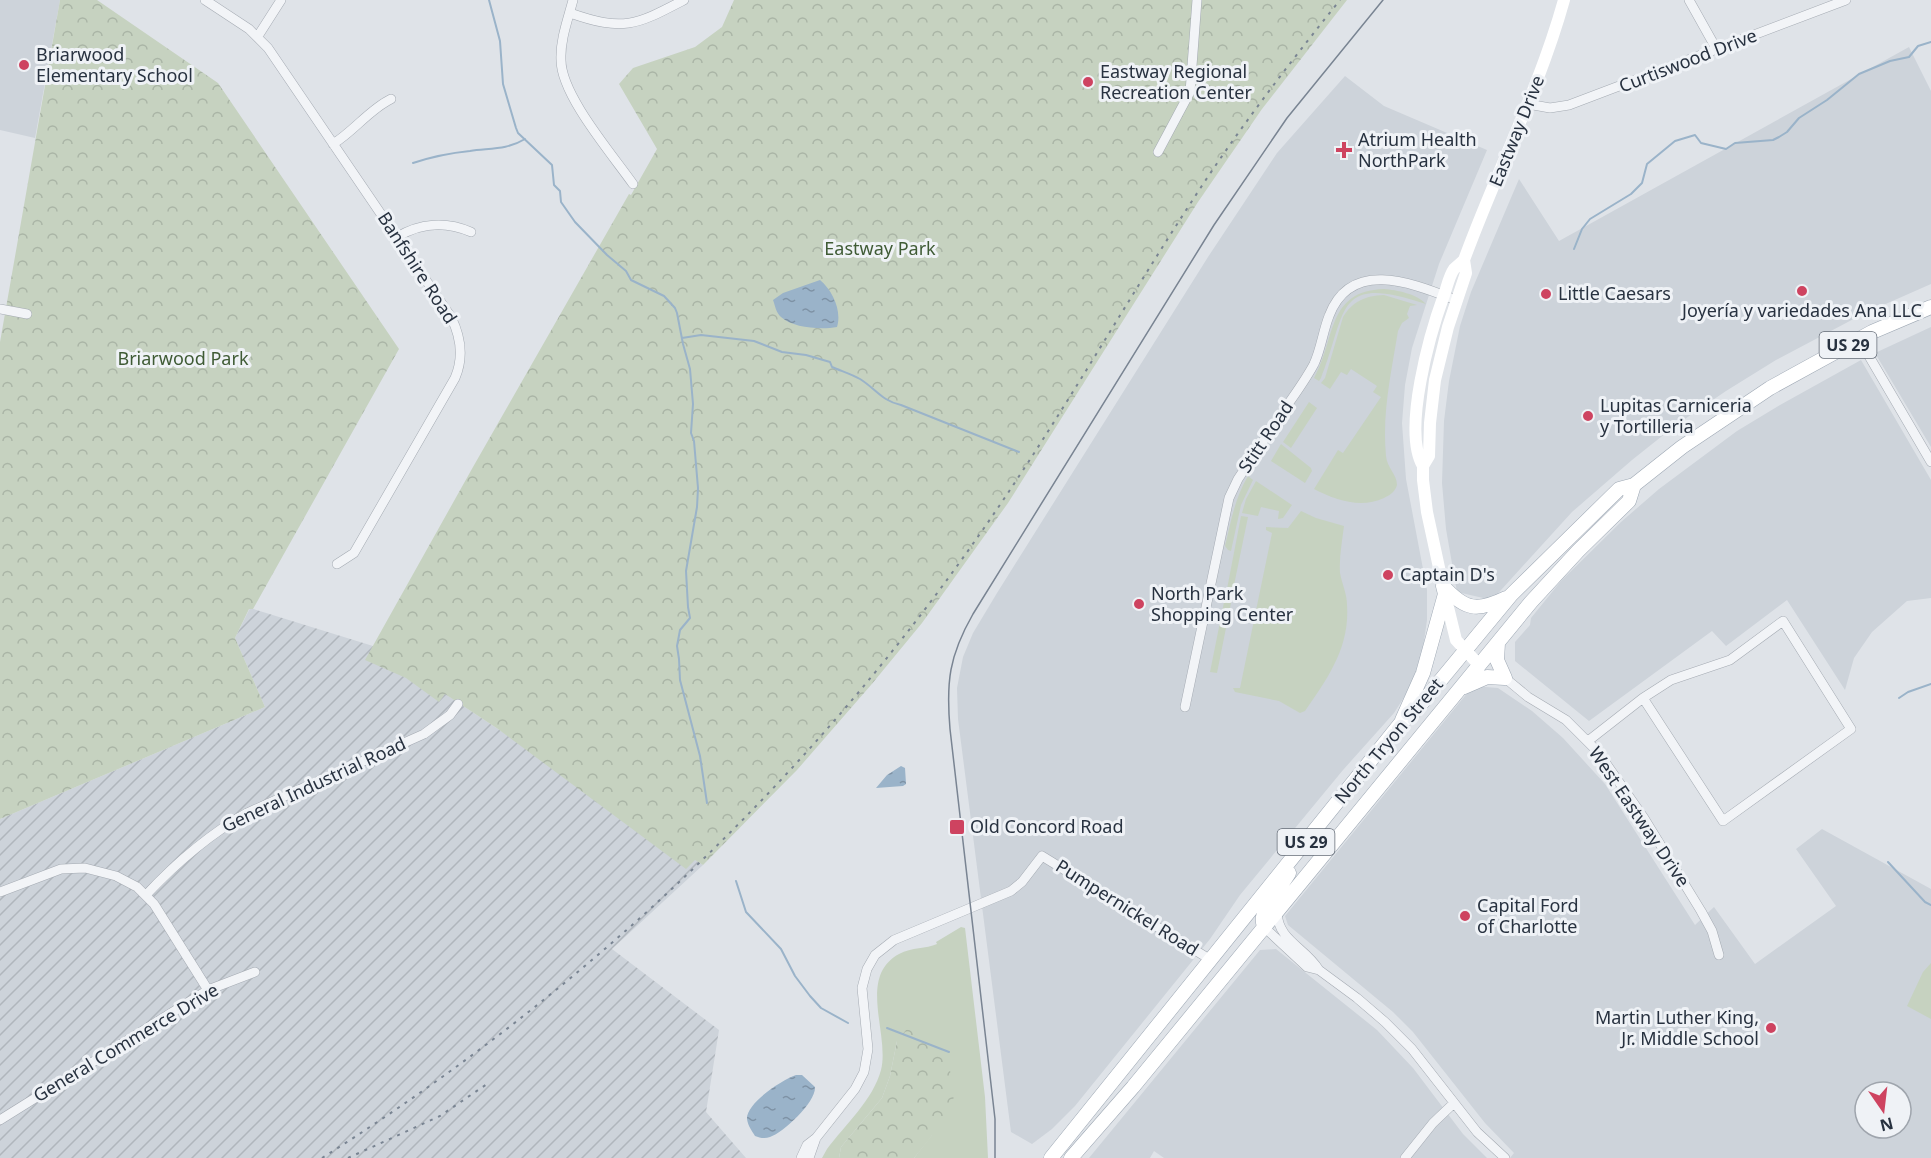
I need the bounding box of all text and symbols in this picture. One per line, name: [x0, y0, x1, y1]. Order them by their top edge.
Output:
street label: Curtiswood Drive: [1615, 23, 1760, 97]
place label: Briarwood Elementary School: [36, 42, 193, 87]
marker: Briarwood Elementary School: [17, 58, 31, 72]
place label: Eastway Regional Recreation Center: [1100, 59, 1252, 104]
street label: Eastway Drive: [1483, 71, 1549, 190]
marker: Eastway Regional Recreation Center: [1081, 75, 1095, 89]
place label: Atrium Health NorthPark: [1358, 127, 1477, 172]
marker: Atrium Health NorthPark: [1335, 141, 1353, 159]
street label: Banfshire Road: [373, 207, 463, 328]
park label: Eastway Park: [824, 236, 936, 260]
place label: Little Caesars: [1558, 281, 1671, 305]
marker: Joyería y variedades Ana LLC: [1795, 284, 1809, 298]
marker: Little Caesars: [1539, 287, 1553, 301]
place label: Joyería y variedades Ana LLC: [1680, 298, 1922, 322]
road number: US 29: [1820, 332, 1876, 358]
park label: Briarwood Park: [117, 346, 249, 370]
place label: Lupitas Carniceria y Tortilleria: [1600, 393, 1752, 438]
street label: Stitt Road: [1232, 396, 1298, 477]
marker: Lupitas Carniceria y Tortilleria: [1581, 409, 1595, 423]
place label: Captain D's: [1400, 562, 1495, 586]
marker: Captain D's: [1381, 568, 1395, 582]
place label: North Park Shopping Center: [1151, 581, 1294, 626]
marker: North Park Shopping Center: [1132, 597, 1146, 611]
street label: North Tryon Street: [1329, 672, 1448, 808]
street label: General Industrial Road: [218, 731, 409, 837]
street label: West Eastway Drive: [1584, 742, 1696, 891]
place label: Old Concord Road: [970, 814, 1123, 838]
marker: Old Concord Road: [948, 818, 966, 836]
road number: US 29: [1278, 829, 1334, 855]
street label: Pumpernickel Road: [1052, 853, 1204, 961]
place label: Capital Ford of Charlotte: [1477, 893, 1578, 938]
marker: Capital Ford of Charlotte: [1458, 909, 1472, 923]
street label: General Commerce Drive: [28, 977, 223, 1107]
place label: Martin Luther King, Jr. Middle School: [1595, 1005, 1759, 1050]
marker: Martin Luther King, Jr. Middle School: [1764, 1021, 1778, 1035]
north arrow: [1853, 1080, 1913, 1140]
text: N: [1878, 1112, 1896, 1137]

